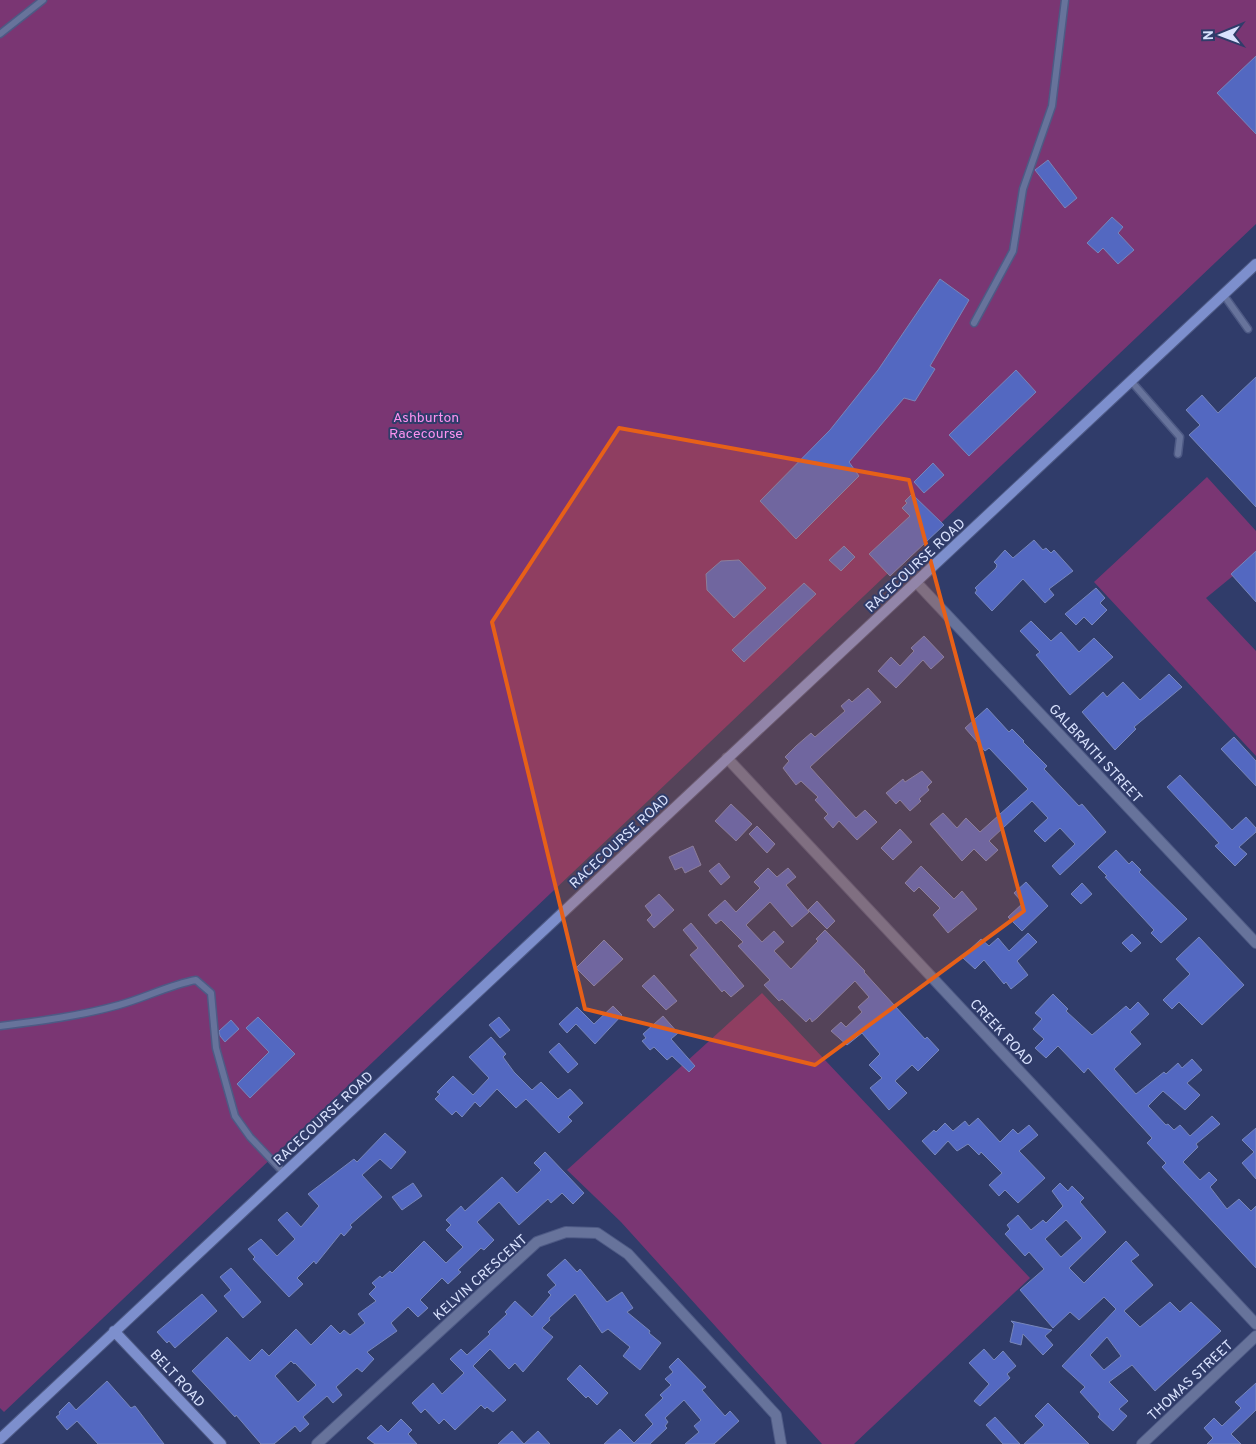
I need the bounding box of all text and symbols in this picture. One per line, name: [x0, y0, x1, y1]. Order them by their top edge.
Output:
north arrow: [1196, 10, 1246, 60]
text: N: [1201, 30, 1218, 40]
park label: Ashburton Racecourse: [389, 410, 463, 443]
street label: RACECOURSE ROAD: [863, 515, 969, 617]
street label: GALBRAITH STREET: [1045, 701, 1145, 807]
street label: RACECOURSE ROAD: [567, 791, 673, 893]
street label: CREEK ROAD: [966, 996, 1036, 1070]
street label: RACECOURSE ROAD: [271, 1068, 377, 1170]
street label: KELVIN CRESCENT: [431, 1232, 531, 1325]
street label: THOMAS STREET: [1145, 1337, 1237, 1425]
street label: BELT ROAD: [146, 1347, 208, 1411]

